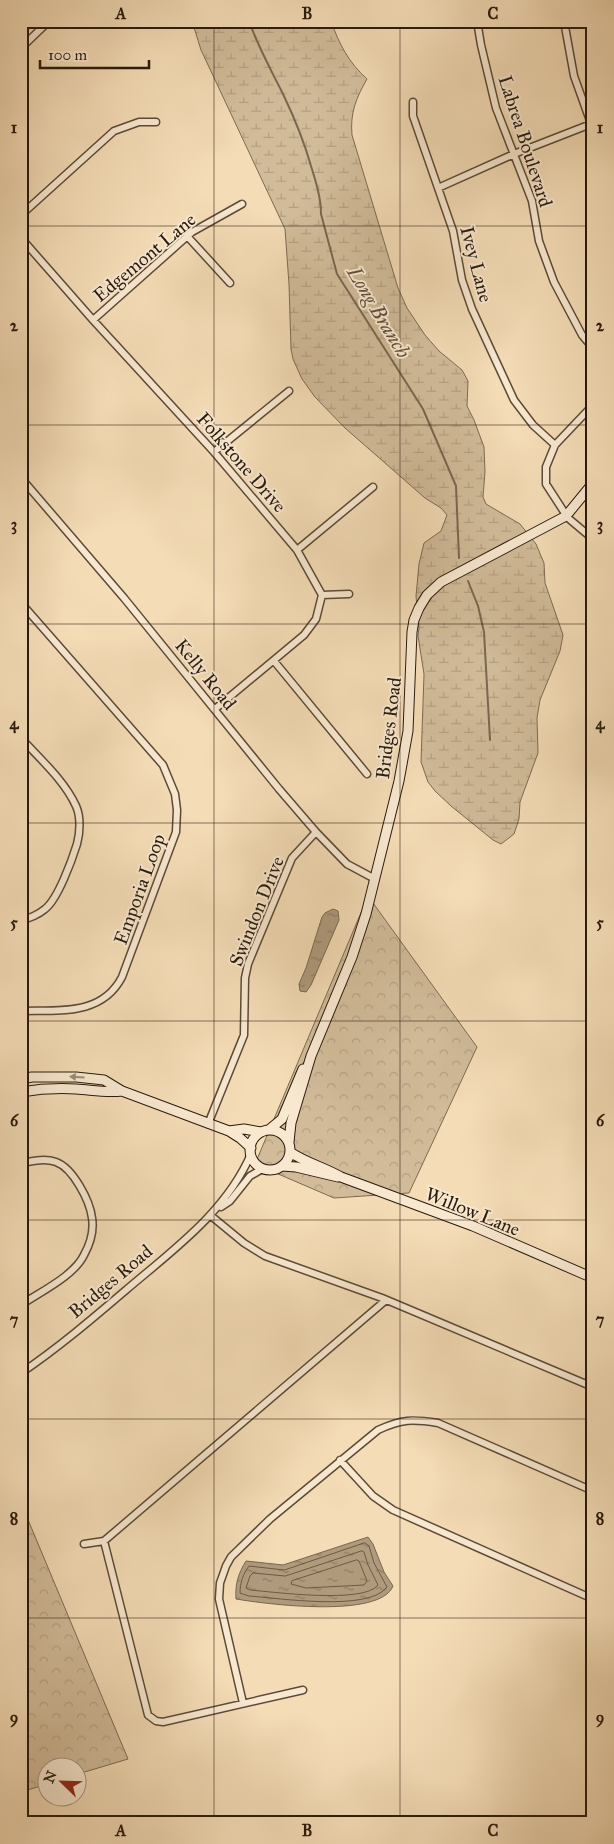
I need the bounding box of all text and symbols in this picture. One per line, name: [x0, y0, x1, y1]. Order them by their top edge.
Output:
text: A: [115, 4, 127, 23]
text: B: [302, 4, 312, 23]
text: C: [488, 4, 499, 23]
scale bar: [40, 38, 149, 70]
text: 100 m: [48, 46, 88, 64]
street label: Labrea Boulevard: [493, 72, 558, 210]
text: 1: [11, 118, 18, 137]
text: 1: [597, 118, 604, 137]
street label: Edgemont Lane: [88, 208, 201, 308]
street label: Ivey Lane: [455, 224, 498, 305]
water label: Long Branch: [342, 261, 416, 362]
text: 2: [10, 316, 19, 335]
text: 2: [596, 316, 605, 335]
street label: Folkstone Drive: [192, 408, 291, 517]
text: 3: [11, 515, 17, 535]
text: 3: [597, 515, 603, 535]
street label: Kelly Road: [170, 634, 241, 715]
street label: Bridges Road: [371, 675, 407, 780]
text: 4: [10, 714, 20, 734]
text: 4: [596, 714, 606, 734]
street label: Emporia Loop: [109, 831, 170, 948]
street label: Swindon Drive: [224, 853, 289, 969]
text: 5: [10, 913, 18, 932]
text: 5: [596, 913, 604, 932]
one-way arrow: [69, 1073, 85, 1081]
text: 6: [10, 1111, 19, 1130]
text: 6: [596, 1111, 605, 1130]
street label: Willow Lane: [422, 1182, 524, 1241]
street label: Bridges Road: [64, 1239, 158, 1324]
text: 7: [10, 1310, 19, 1329]
text: 7: [596, 1310, 605, 1329]
text: 8: [10, 1509, 18, 1528]
text: 8: [596, 1509, 604, 1528]
text: 9: [10, 1708, 18, 1728]
text: 9: [596, 1708, 604, 1728]
north arrow: [38, 1756, 88, 1806]
text: N: [40, 1768, 61, 1786]
text: A: [115, 1821, 127, 1840]
text: B: [302, 1821, 312, 1840]
text: C: [488, 1821, 499, 1840]

